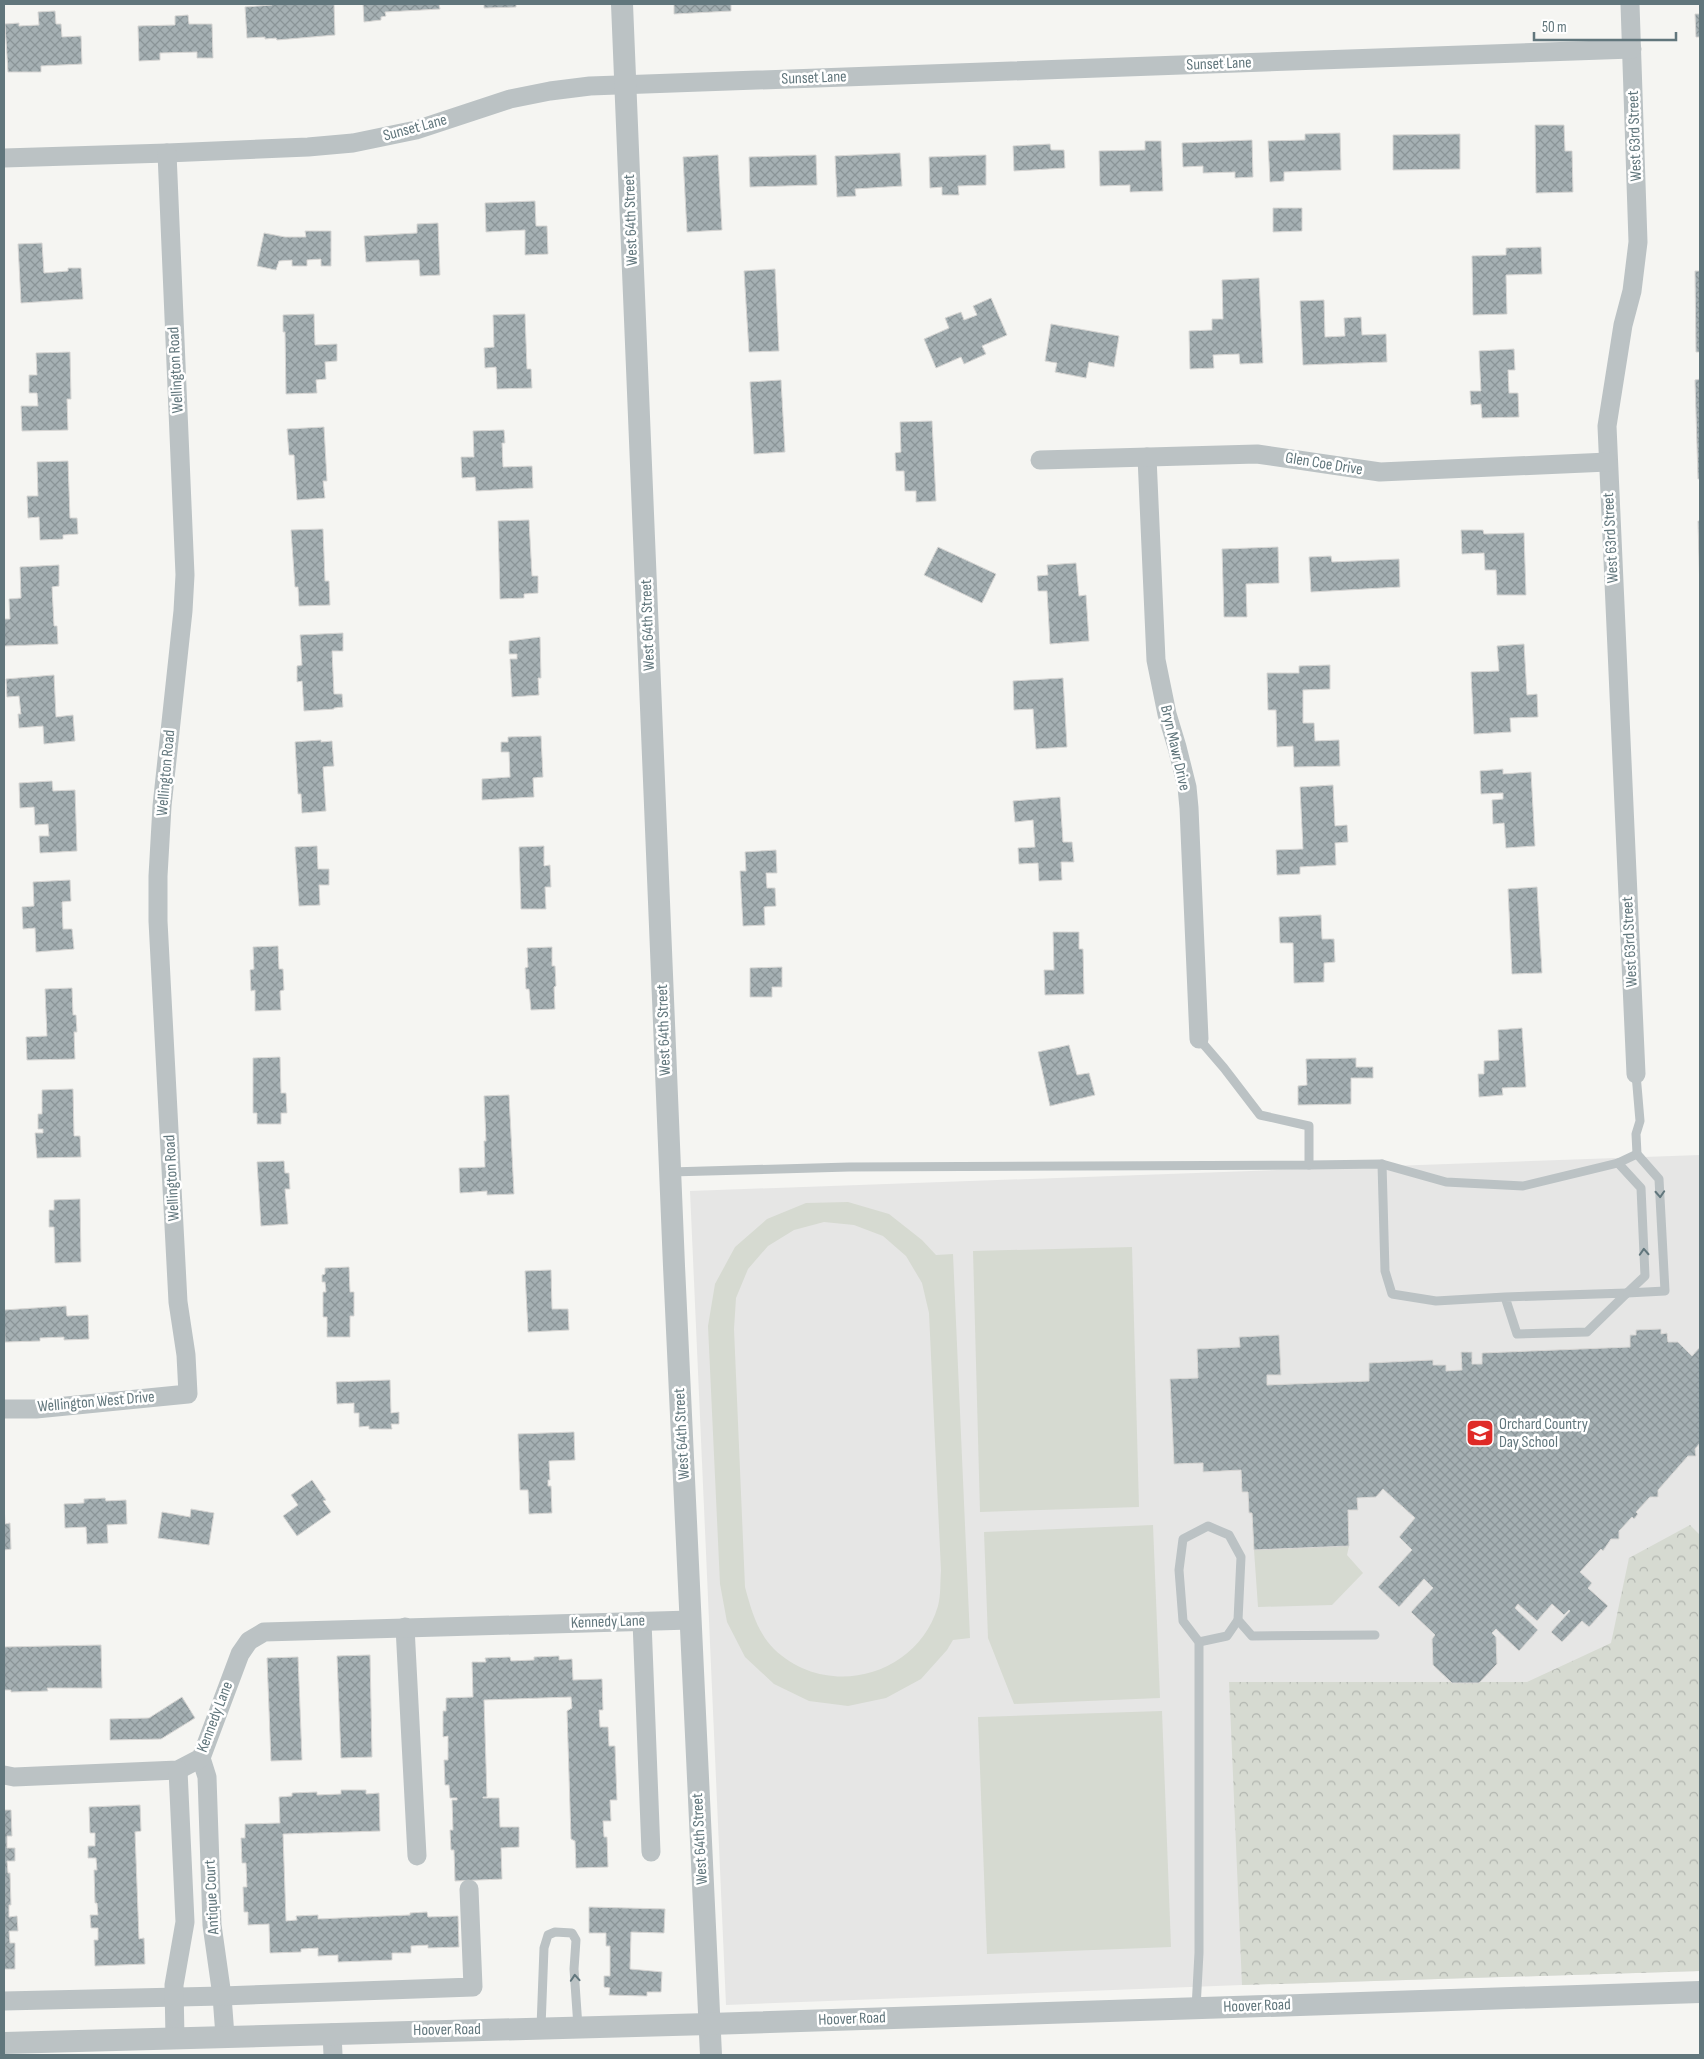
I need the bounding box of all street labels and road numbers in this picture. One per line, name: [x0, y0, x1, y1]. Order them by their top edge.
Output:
street label: Sunset Lane: [1186, 53, 1252, 75]
street label: Sunset Lane: [781, 67, 847, 89]
street label: West 63rd Street: [1624, 90, 1646, 182]
street label: Sunset Lane: [381, 110, 449, 146]
street label: West 64th Street: [620, 174, 642, 266]
street label: Wellington Road: [164, 326, 188, 414]
street label: Glen Coe Drive: [1284, 449, 1364, 479]
street label: West 63rd Street: [1599, 492, 1623, 584]
street label: West 64th Street: [637, 579, 659, 671]
street label: Bryn Mawr Drive: [1156, 703, 1194, 793]
street label: Wellington Road: [153, 729, 179, 817]
street label: West 63rd Street: [1618, 896, 1642, 988]
street label: West 64th Street: [653, 984, 675, 1076]
street label: Wellington Road: [160, 1134, 184, 1222]
street label: Wellington West Drive: [37, 1387, 155, 1417]
street label: West 64th Street: [670, 1388, 694, 1480]
street label: Kennedy Lane: [571, 1611, 645, 1633]
street label: Kennedy Lane: [193, 1679, 237, 1755]
street label: West 64th Street: [688, 1793, 712, 1885]
street label: Antique Court: [201, 1859, 223, 1936]
street label: Hoover Road: [1223, 1995, 1291, 2017]
street label: Hoover Road: [818, 2008, 886, 2030]
street label: Hoover Road: [413, 2020, 481, 2040]

